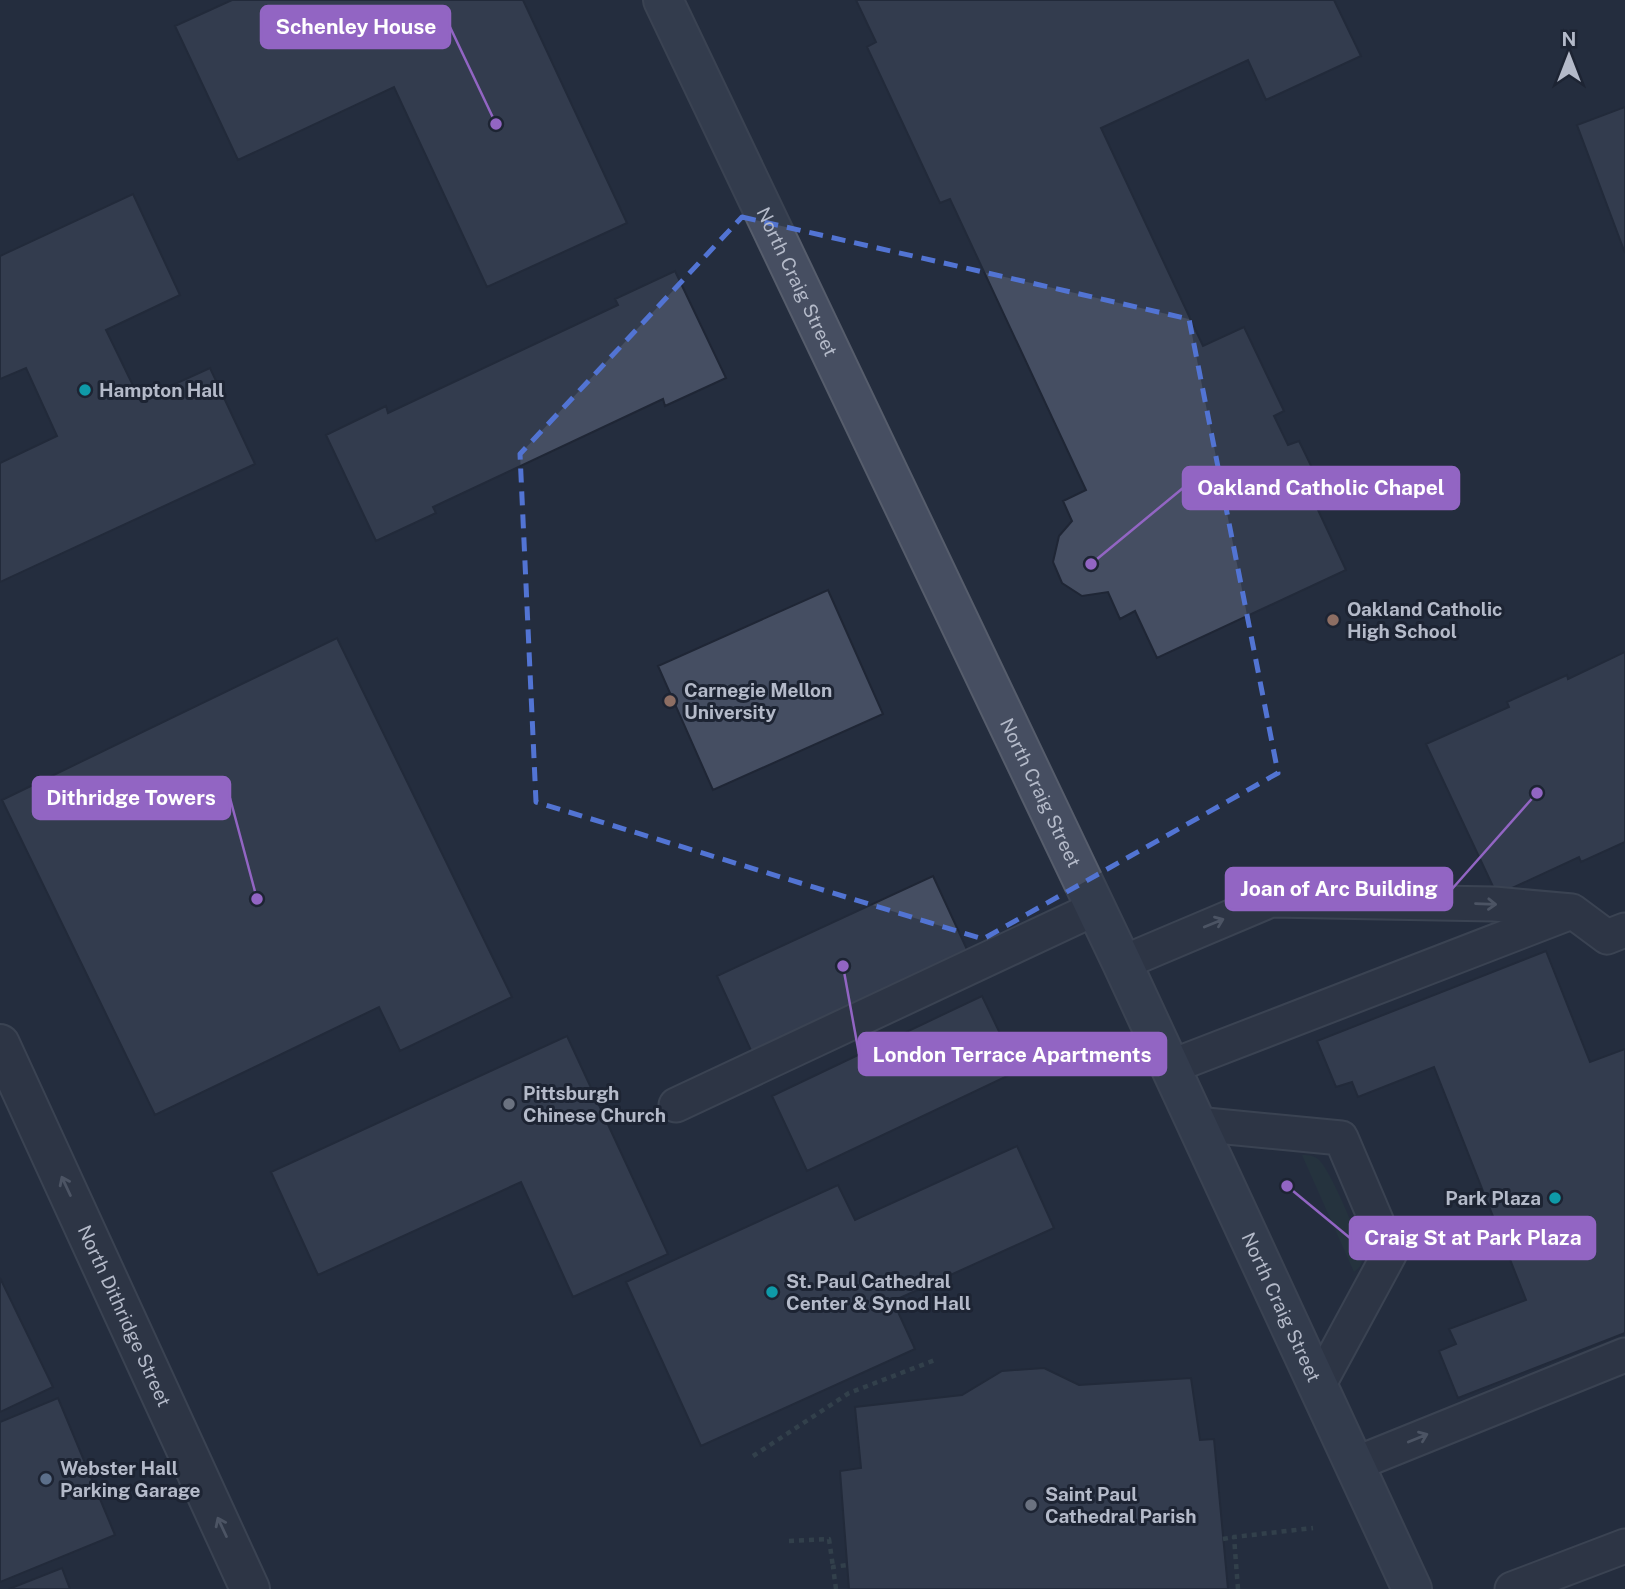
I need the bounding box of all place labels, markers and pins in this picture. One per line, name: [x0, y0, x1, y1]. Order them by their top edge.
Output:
callout: Schenley House: [261, 6, 450, 48]
place label: Hampton Hall: [99, 379, 224, 401]
marker: Hampton Hall: [77, 382, 93, 398]
callout: Oakland Catholic Chapel: [1183, 467, 1459, 509]
place label: Oakland Catholic High School: [1347, 598, 1502, 642]
marker: Oakland Catholic High School: [1325, 612, 1341, 628]
place label: Carnegie Mellon University: [684, 679, 832, 723]
marker: Carnegie Mellon University: [662, 693, 678, 709]
callout: Dithridge Towers: [33, 777, 230, 819]
callout: Joan of Arc Building: [1226, 868, 1452, 910]
callout: London Terrace Apartments: [859, 1033, 1166, 1075]
place label: Pittsburgh Chinese Church: [523, 1082, 666, 1126]
marker: Pittsburgh Chinese Church: [501, 1096, 517, 1112]
place label: Park Plaza: [1445, 1187, 1541, 1209]
marker: Park Plaza: [1547, 1190, 1563, 1206]
callout: Craig St at Park Plaza: [1350, 1217, 1595, 1259]
place label: St. Paul Cathedral Center & Synod Hall: [786, 1270, 971, 1314]
marker: St. Paul Cathedral Center & Synod Hall: [764, 1284, 780, 1300]
place label: Webster Hall Parking Garage: [60, 1457, 201, 1501]
marker: Webster Hall Parking Garage: [38, 1471, 54, 1487]
place label: Saint Paul Cathedral Parish: [1045, 1483, 1197, 1527]
marker: Saint Paul Cathedral Parish: [1023, 1497, 1039, 1513]

